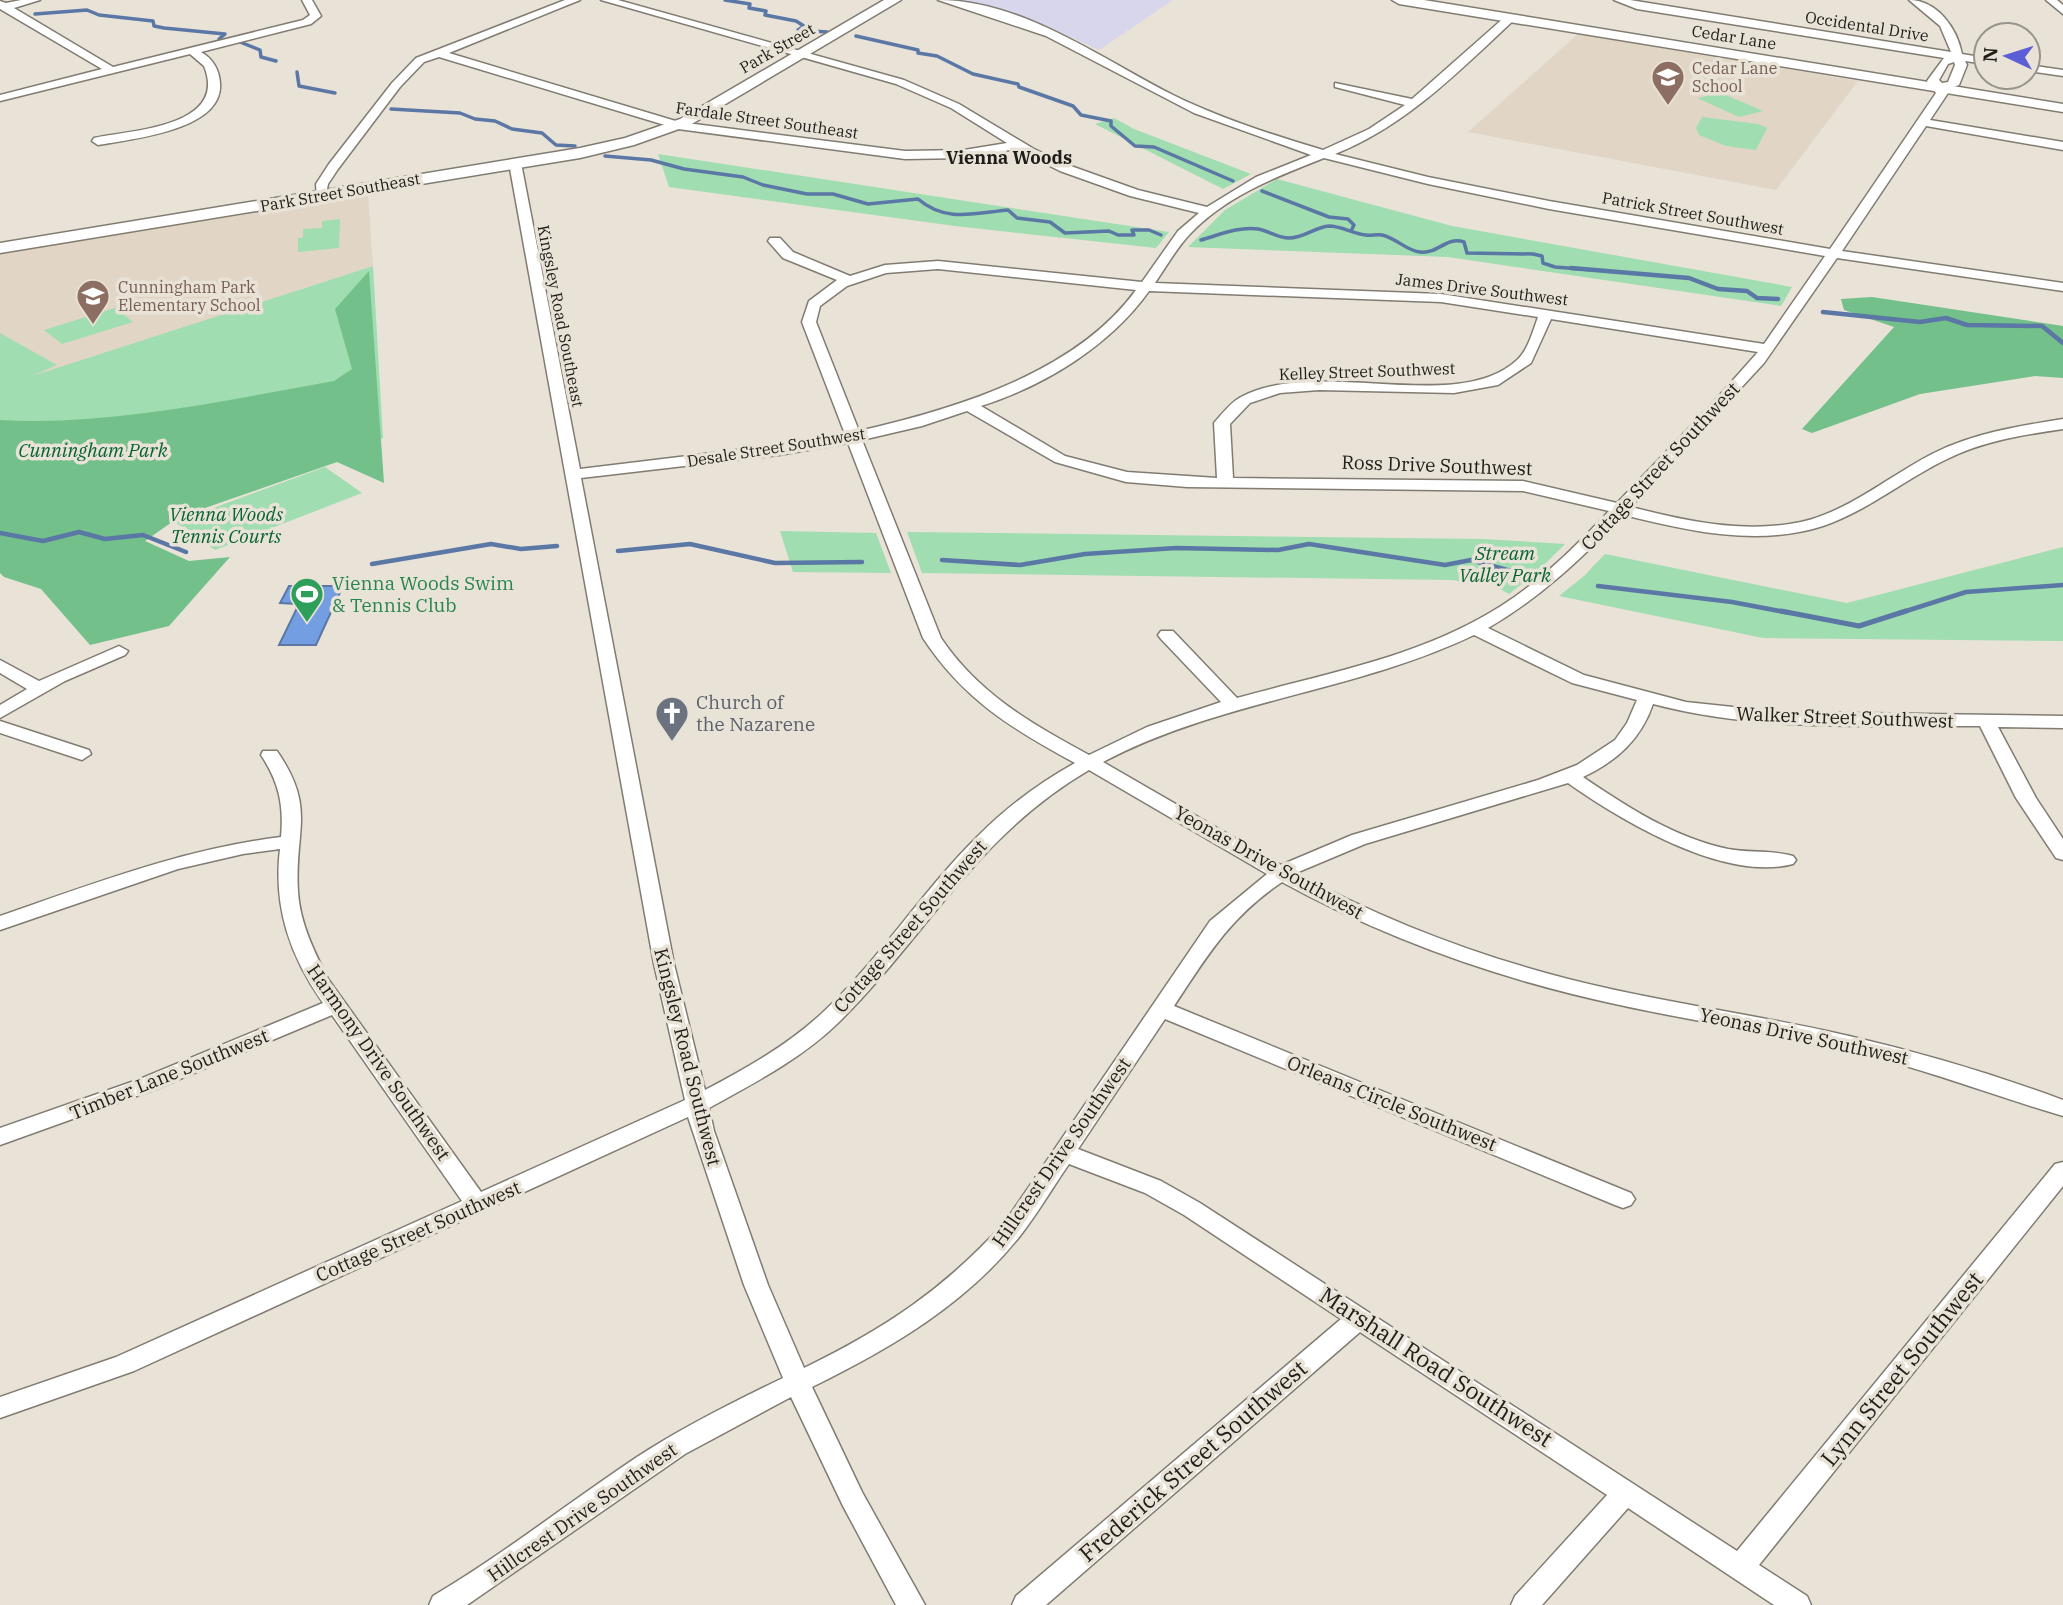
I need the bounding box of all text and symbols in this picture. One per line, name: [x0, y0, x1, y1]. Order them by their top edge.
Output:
street label: Occidental Drive: [1804, 6, 1930, 46]
street label: Park Street: [736, 18, 818, 78]
street label: Cedar Lane: [1690, 20, 1778, 54]
north arrow: [1972, 21, 2042, 91]
text: N: [1978, 46, 2003, 63]
school or university icon: Cedar Lane School: [1649, 58, 1687, 107]
place label: Cedar Lane School: [1692, 58, 1777, 96]
street label: Fardale Street Southeast: [674, 97, 860, 143]
district label: Vienna Woods: [946, 146, 1072, 169]
street label: Park Street Southeast: [258, 168, 422, 216]
street label: Patrick Street Southwest: [1601, 187, 1786, 239]
street label: Kingsley Road Southeast: [534, 223, 589, 409]
street label: James Drive Southwest: [1395, 269, 1570, 310]
school or university icon: Cunningham Park Elementary School: [74, 277, 112, 326]
place label: Cunningham Park Elementary School: [118, 277, 261, 315]
street label: Kelley Street Southwest: [1278, 358, 1456, 384]
street label: Cottage Street Southwest: [1576, 377, 1745, 555]
street label: Desale Street Southwest: [685, 423, 867, 471]
park label: Cunningham Park: [18, 438, 169, 462]
street label: Ross Drive Southwest: [1341, 450, 1533, 480]
park label: Vienna Woods Tennis Courts: [169, 502, 283, 548]
park label: Stream Valley Park: [1459, 541, 1552, 587]
place label: Vienna Woods Swim & Tennis Club: [332, 571, 514, 617]
sports icon: Vienna Woods Swim & Tennis Club: [288, 575, 326, 624]
place label: Church of the Nazarene: [696, 690, 815, 736]
church icon: Church of the Nazarene: [653, 694, 691, 743]
street label: Walker Street Southwest: [1736, 701, 1954, 733]
street label: Yeonas Drive Southwest: [1170, 800, 1368, 924]
street label: Cottage Street Southwest: [828, 834, 992, 1018]
street label: Kingsley Road Southwest: [649, 945, 727, 1169]
street label: Harmony Drive Southwest: [302, 959, 456, 1165]
street label: Yeonas Drive Southwest: [1697, 1002, 1911, 1070]
street label: Timber Lane Southwest: [66, 1023, 272, 1125]
street label: Orleans Circle Southwest: [1284, 1050, 1501, 1156]
street label: Hillcrest Drive Southwest: [986, 1052, 1136, 1251]
street label: Cottage Street Southwest: [312, 1175, 524, 1287]
street label: Lynn Street Southwest: [1813, 1265, 1989, 1472]
street label: Marshall Road Southwest: [1314, 1279, 1559, 1453]
street label: Frederick Street Southwest: [1072, 1353, 1313, 1568]
street label: Hillcrest Drive Southwest: [483, 1437, 682, 1587]

